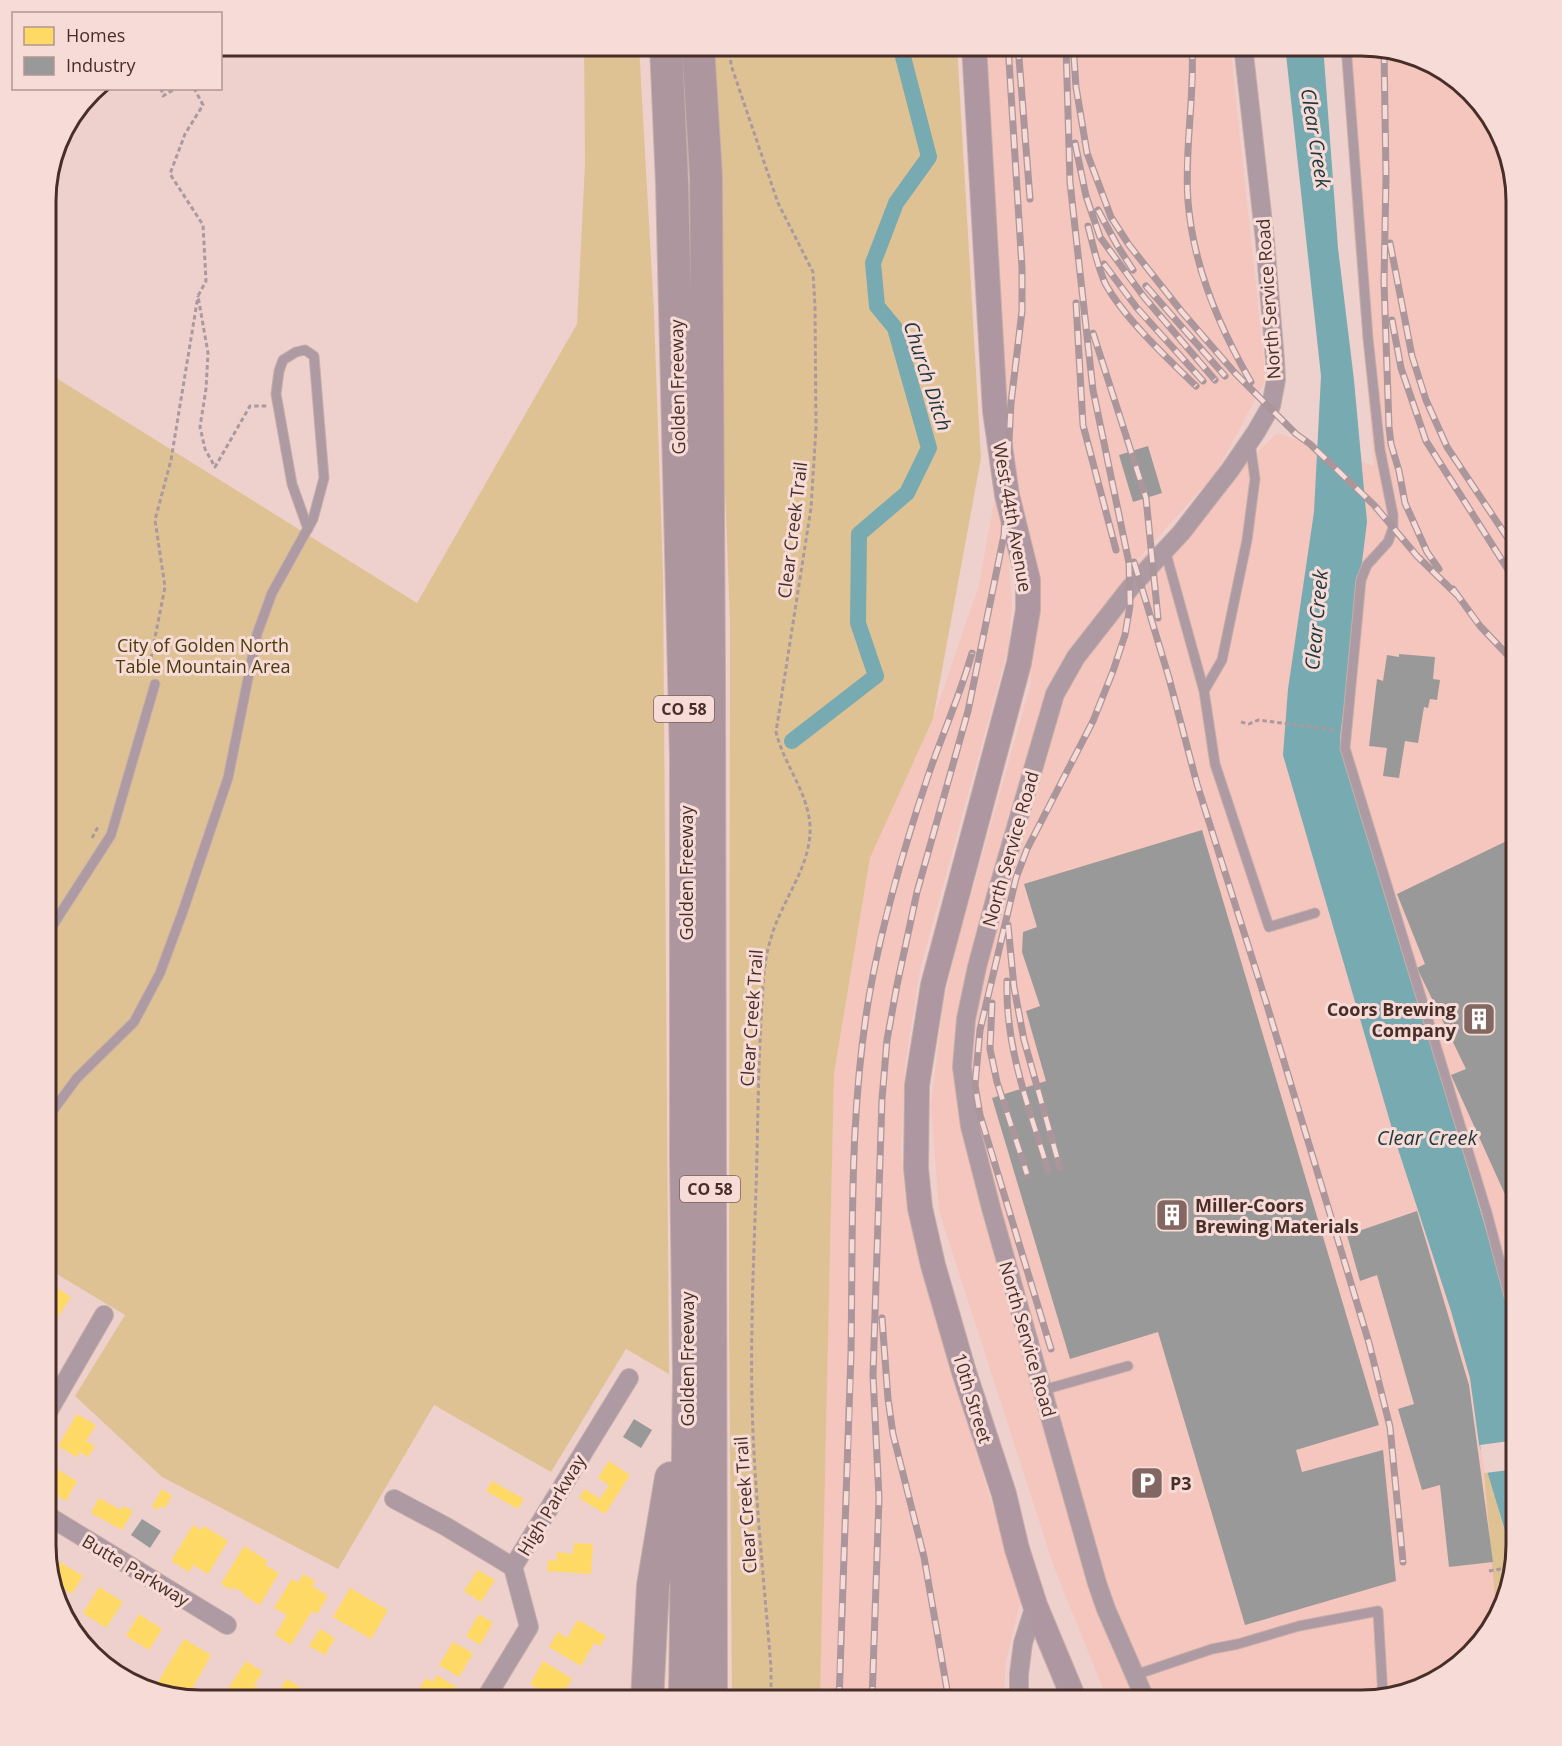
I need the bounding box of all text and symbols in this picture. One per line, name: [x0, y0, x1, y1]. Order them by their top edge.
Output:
legend: [12, 12, 222, 90]
text: Homes: [66, 23, 125, 47]
text: Industry: [66, 53, 136, 77]
water label: Clear Creek: [1295, 86, 1337, 191]
street label: North Service Road: [1250, 218, 1286, 380]
street label: Golden Freeway: [664, 318, 690, 455]
water label: Church Ditch: [898, 318, 958, 434]
street label: West 44th Avenue: [988, 440, 1038, 594]
street label: Clear Creek Trail: [772, 460, 812, 600]
water label: Clear Creek: [1298, 568, 1334, 671]
park label: City of Golden North Table Mountain Area: [116, 633, 290, 678]
road number: CO 58: [654, 696, 714, 722]
street label: North Service Road: [976, 768, 1044, 930]
street label: Golden Freeway: [674, 804, 698, 941]
street label: Clear Creek Trail: [734, 949, 768, 1087]
place label: Coors Brewing Company: [1327, 997, 1457, 1042]
building icon: Coors Brewing Company: [1461, 1001, 1497, 1037]
water label: Clear Creek: [1377, 1124, 1478, 1151]
road number: CO 58: [680, 1176, 740, 1202]
place label: Miller-Coors Brewing Materials: [1195, 1193, 1359, 1238]
building icon: Miller-Coors Brewing Materials: [1154, 1197, 1190, 1233]
street label: North Service Road: [994, 1258, 1062, 1420]
street label: Golden Freeway: [675, 1290, 699, 1427]
street label: 10th Street: [948, 1350, 998, 1446]
street label: Clear Creek Trail: [728, 1436, 762, 1574]
street label: High Parkway: [511, 1449, 591, 1560]
parking icon: P3: [1129, 1465, 1165, 1501]
place label: P3: [1170, 1471, 1192, 1495]
street label: Butte Parkway: [78, 1529, 195, 1612]

